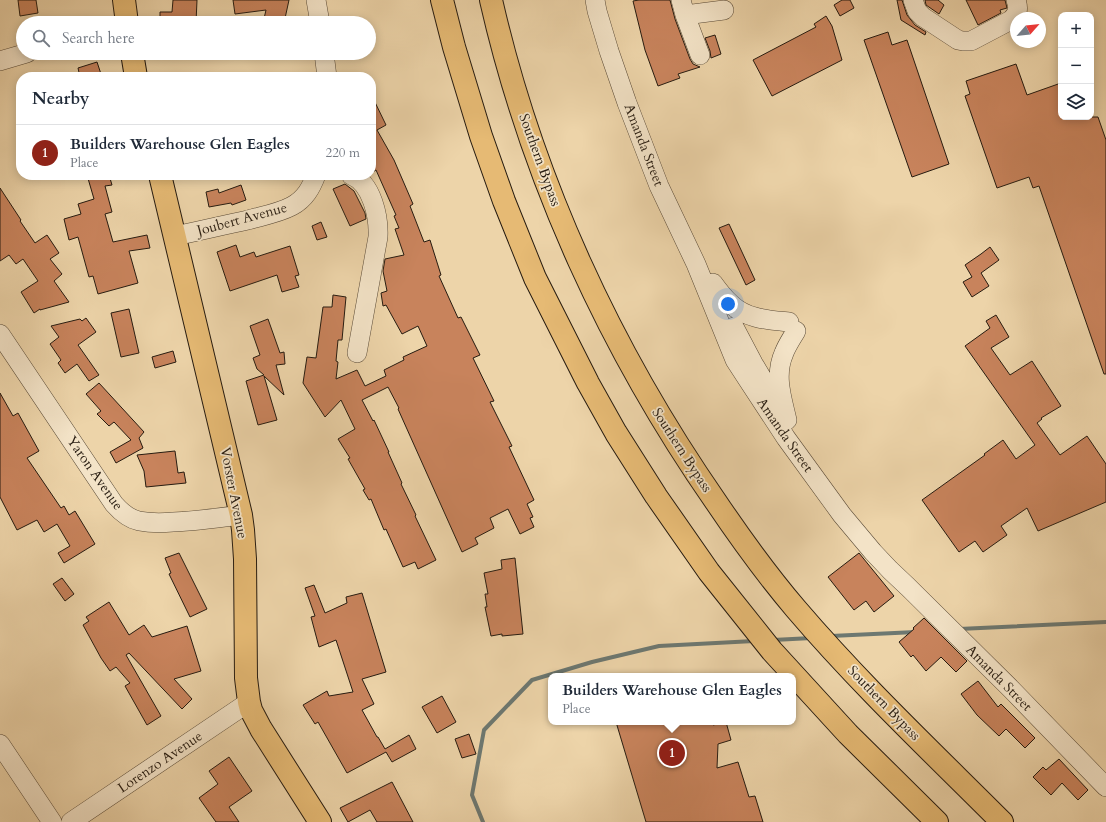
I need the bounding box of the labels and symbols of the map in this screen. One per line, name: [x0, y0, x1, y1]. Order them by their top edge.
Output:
north arrow: [1010, 12, 1046, 48]
street label: Amanda Street: [620, 101, 669, 189]
street label: Southern Bypass: [514, 111, 566, 209]
street label: Joubert Avenue: [193, 198, 289, 241]
your location: [718, 294, 738, 314]
street label: Amanda Street: [752, 394, 818, 476]
street label: Southern Bypass: [648, 404, 717, 496]
street label: Yaron Avenue: [62, 432, 128, 514]
street label: Vorster Avenue: [216, 446, 252, 540]
street label: Amanda Street: [962, 641, 1037, 716]
street label: Southern Bypass: [843, 661, 925, 745]
street label: Lorenzo Avenue: [114, 727, 206, 797]
pin: 1: [659, 738, 685, 768]

